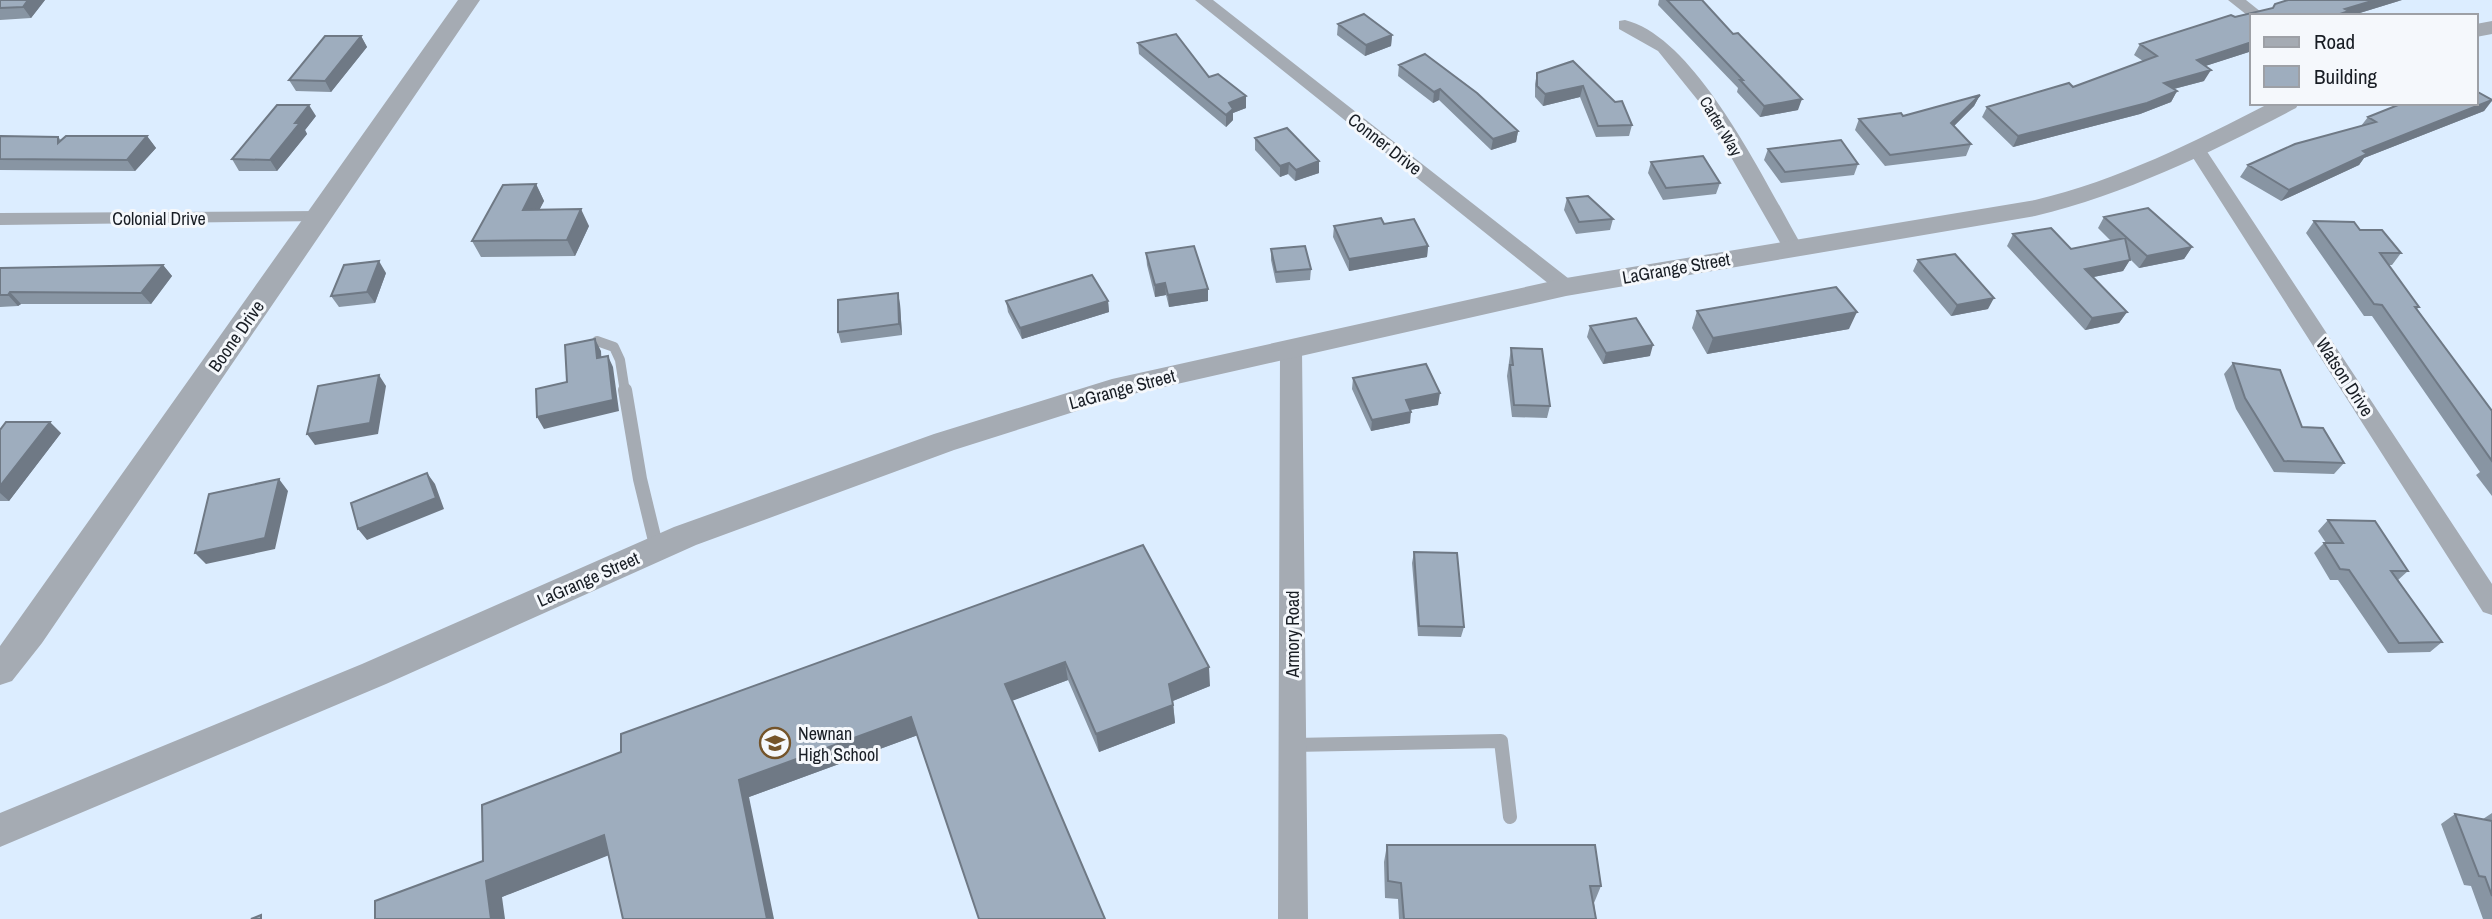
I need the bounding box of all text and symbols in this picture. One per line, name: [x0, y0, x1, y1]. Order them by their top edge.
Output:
legend: [2250, 14, 2478, 105]
text: Road: [2314, 27, 2355, 56]
text: Building: [2314, 62, 2378, 91]
street label: Carter Way: [1695, 92, 1748, 160]
street label: Conner Drive: [1343, 107, 1427, 181]
street label: Colonial Drive: [112, 206, 206, 231]
street label: LaGrange Street: [1620, 246, 1732, 290]
street label: Boone Drive: [202, 295, 270, 377]
street label: Watson Drive: [2310, 333, 2380, 421]
street label: LaGrange Street: [1066, 363, 1178, 415]
street label: LaGrange Street: [533, 545, 643, 613]
street label: Armory Road: [1280, 591, 1305, 678]
place label: Newnan High School: [798, 721, 878, 767]
school or university icon: Newnan High School: [758, 726, 792, 760]

